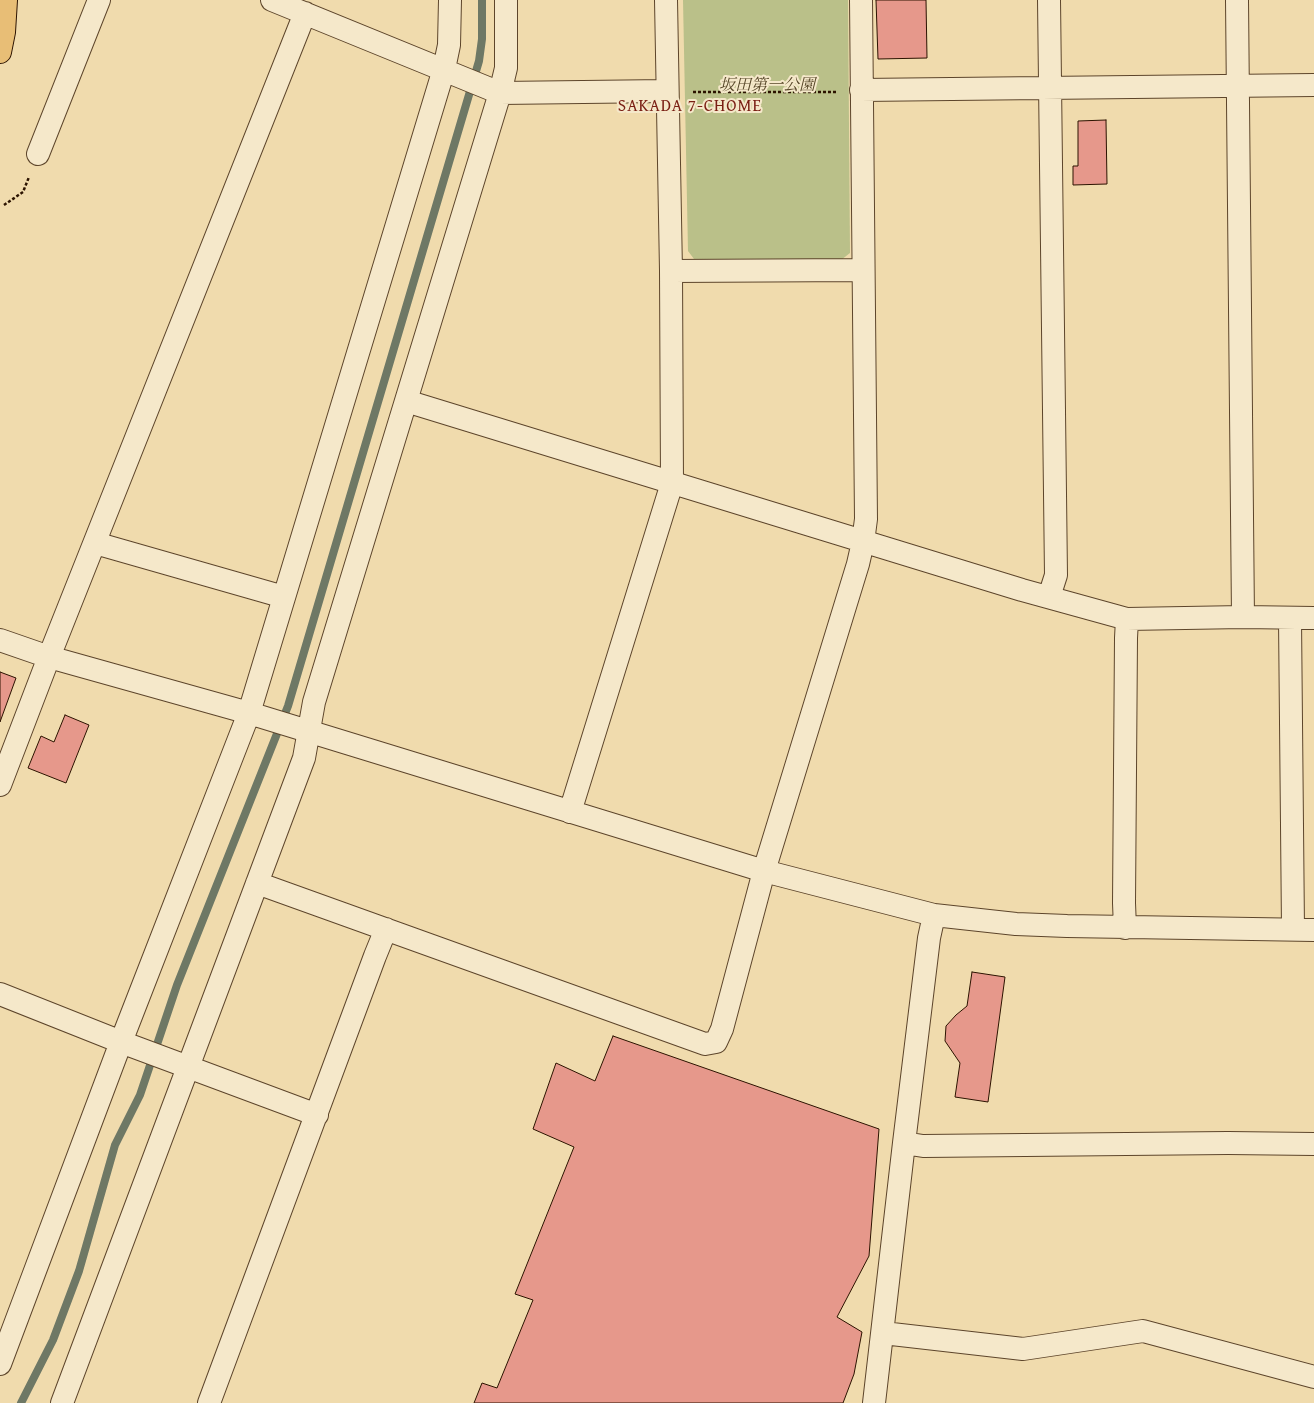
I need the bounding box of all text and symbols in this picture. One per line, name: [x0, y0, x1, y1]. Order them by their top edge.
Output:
park label: 坂田第一公園: [719, 76, 815, 96]
district label: SAKADA 7-CHOME: [618, 97, 762, 117]

